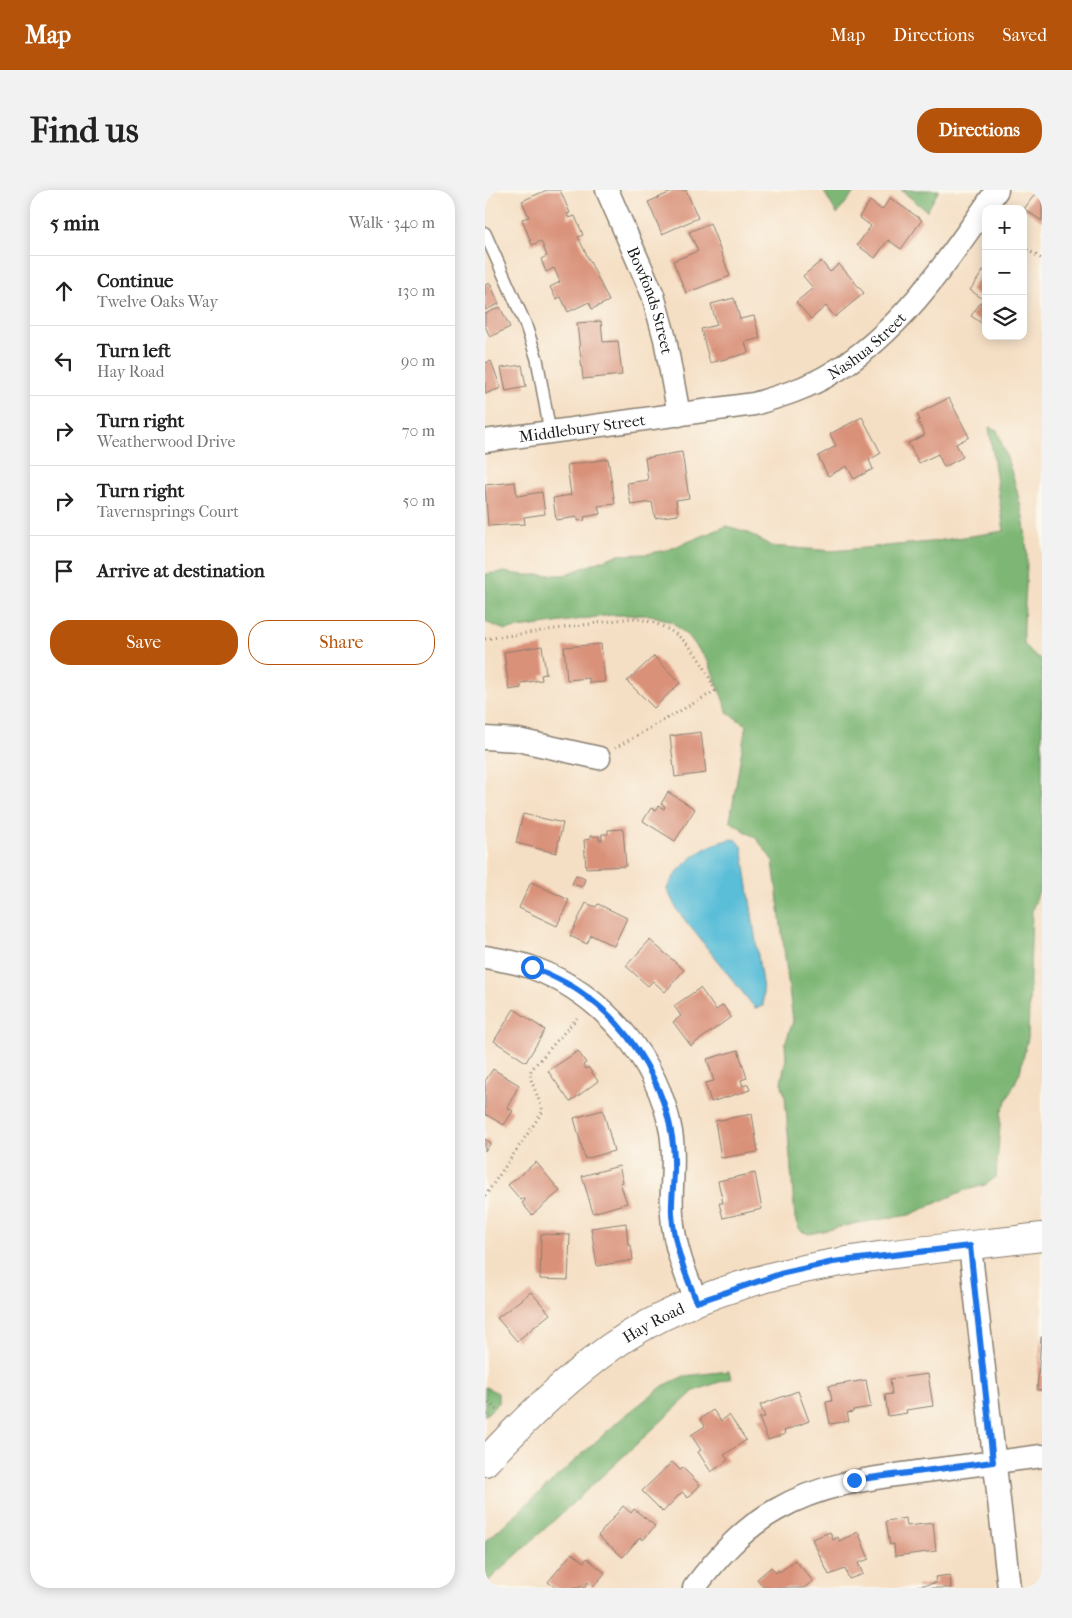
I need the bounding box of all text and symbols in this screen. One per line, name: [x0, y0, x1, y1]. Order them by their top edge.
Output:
text: Map: [25, 21, 71, 49]
text: Map: [831, 25, 865, 46]
text: Directions: [893, 25, 974, 46]
text: Saved: [1002, 25, 1047, 46]
button: Directions: [917, 108, 1042, 153]
text: Find us: [30, 110, 139, 151]
map controls: [982, 205, 1027, 340]
button: +: [982, 205, 1027, 250]
text: 5 min: [50, 211, 99, 235]
text: Walk · 340 m: [349, 213, 435, 232]
street label: Bowfonds Street: [623, 244, 677, 356]
button: −: [982, 250, 1027, 295]
text: Continue: [97, 270, 173, 292]
icon: ahead: [50, 277, 78, 305]
text: 130 m: [397, 281, 435, 300]
text: Twelve Oaks Way: [97, 292, 218, 311]
button: layers: [982, 295, 1027, 340]
street label: Nashua Street: [824, 308, 910, 383]
text: Turn left: [97, 340, 171, 362]
icon: left: [50, 347, 78, 375]
text: 90 m: [401, 351, 435, 370]
text: Hay Road: [97, 362, 164, 381]
text: Turn right: [97, 410, 184, 432]
street label: Middlebury Street: [518, 410, 647, 446]
icon: right: [50, 417, 78, 445]
text: 70 m: [402, 421, 435, 440]
text: Weatherwood Drive: [97, 432, 235, 451]
text: Turn right: [97, 480, 184, 502]
icon: right: [50, 487, 78, 515]
text: 50 m: [403, 491, 435, 510]
text: Tavernsprings Court: [97, 502, 239, 521]
icon: arrive: [50, 557, 78, 585]
text: Arrive at destination: [97, 560, 265, 582]
button: Save: [50, 620, 238, 665]
button: Share: [248, 620, 435, 665]
route start: [521, 956, 544, 979]
street label: Hay Road: [619, 1298, 688, 1347]
route end: [843, 1469, 866, 1492]

